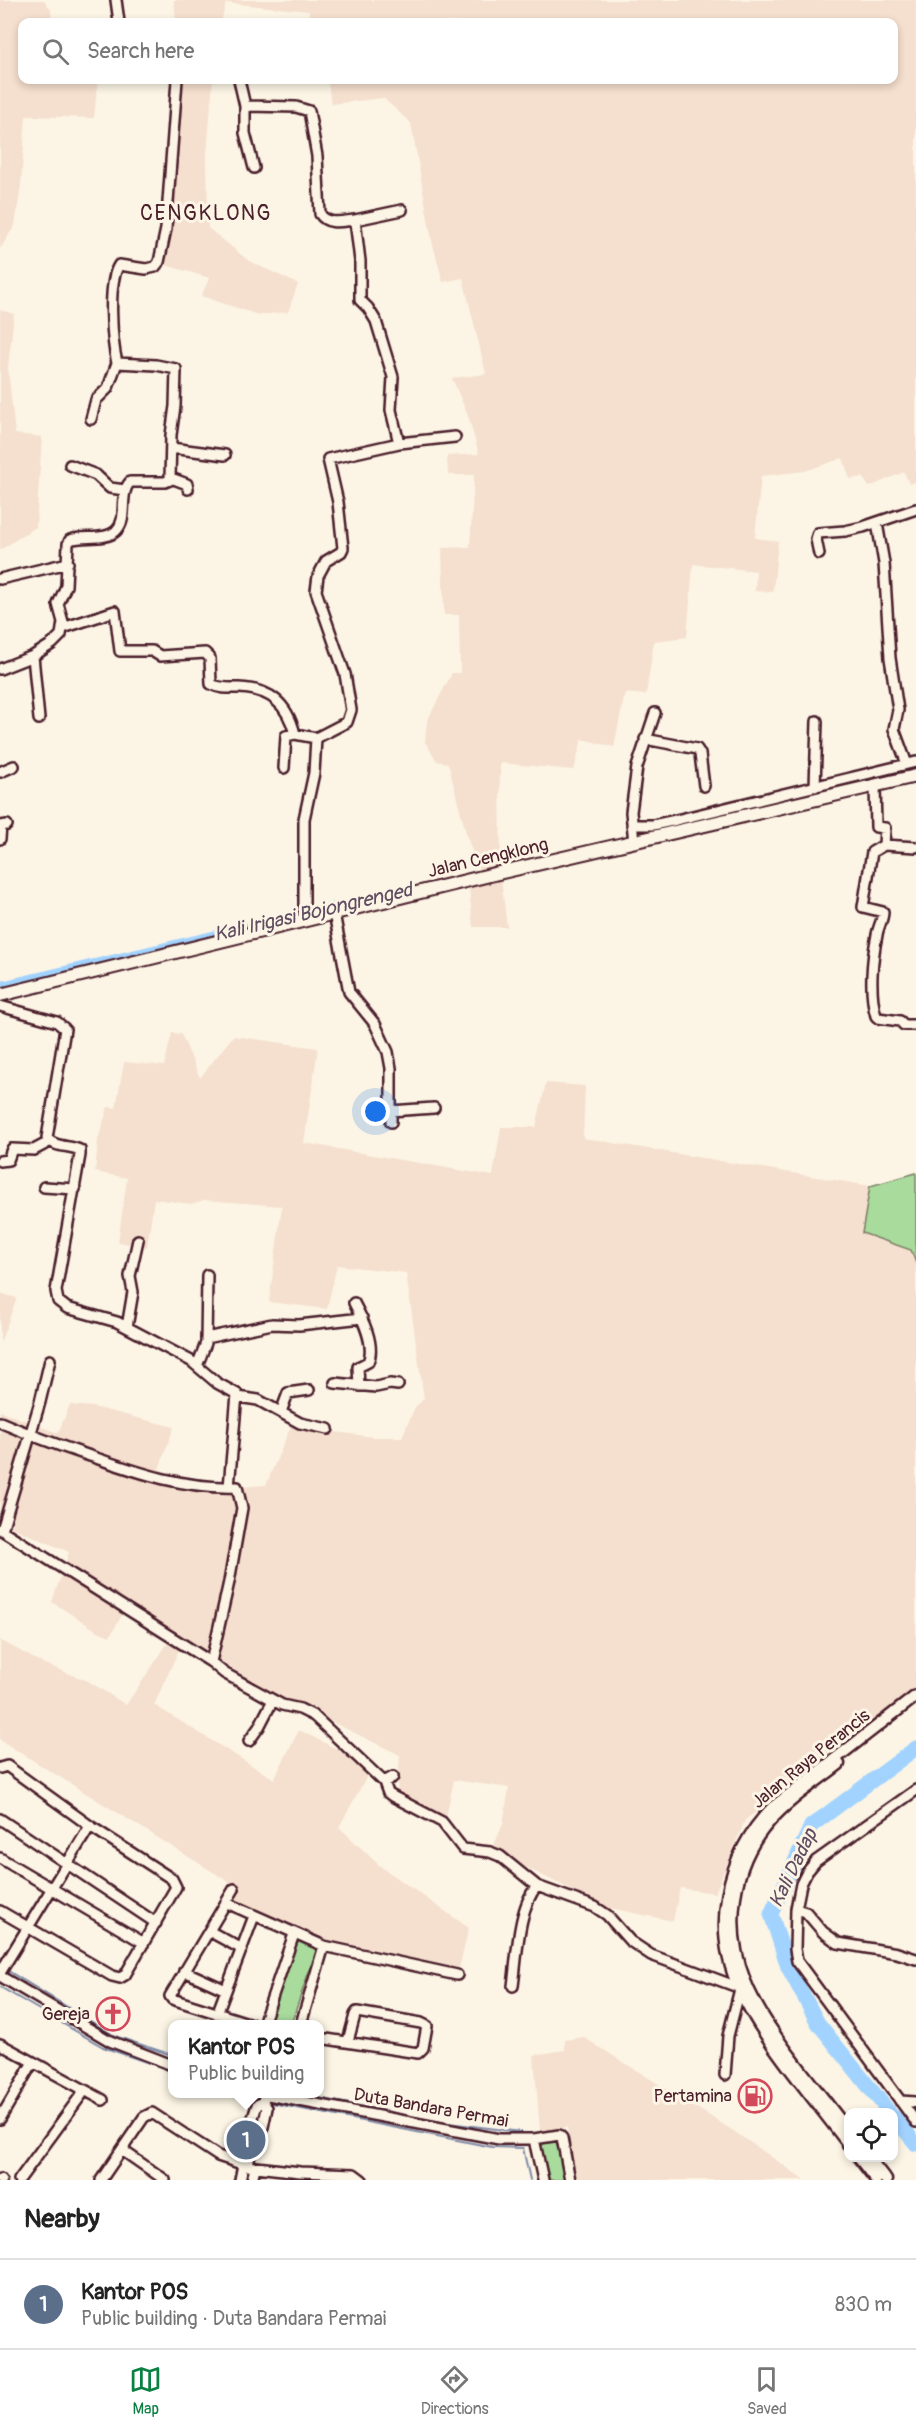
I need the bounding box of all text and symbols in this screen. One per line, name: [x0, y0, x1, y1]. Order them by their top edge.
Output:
search box: [18, 18, 898, 84]
icon: search: [39, 35, 72, 68]
text: Search here: [87, 37, 194, 65]
district label: CENGKLONG: [140, 200, 272, 227]
street label: Jalan Cengklong: [426, 833, 550, 883]
water label: Kali Irigasi Bojongrenged: [212, 877, 417, 947]
your location: [361, 1097, 390, 1126]
street label: Jalan Raya Perancis: [747, 1704, 875, 1814]
water label: Kali Dadap: [763, 1823, 823, 1911]
church icon: Gereja: [95, 1996, 131, 2032]
place label: Gereja: [42, 2003, 90, 2026]
popup: [168, 2020, 324, 2098]
text: Kantor POS: [188, 2033, 295, 2061]
text: Public building: [188, 2061, 304, 2086]
fuel station icon: Pertamina: [737, 2078, 773, 2114]
street label: Duta Bandara Permai: [352, 2083, 510, 2133]
place label: Pertamina: [654, 2085, 732, 2108]
map controls: [844, 2108, 898, 2162]
button: locate: [844, 2108, 898, 2162]
pin: 1: [226, 2118, 266, 2162]
text: Nearby: [24, 2203, 100, 2235]
text: Kantor POS: [81, 2278, 188, 2306]
text: 1: [40, 2292, 47, 2317]
text: 830 m: [835, 2292, 892, 2317]
text: Public building · Duta Bandara Permai: [81, 2306, 386, 2331]
tab: Map: [129, 2363, 162, 2419]
tab: Directions: [421, 2363, 489, 2419]
tab: Saved: [747, 2363, 787, 2419]

